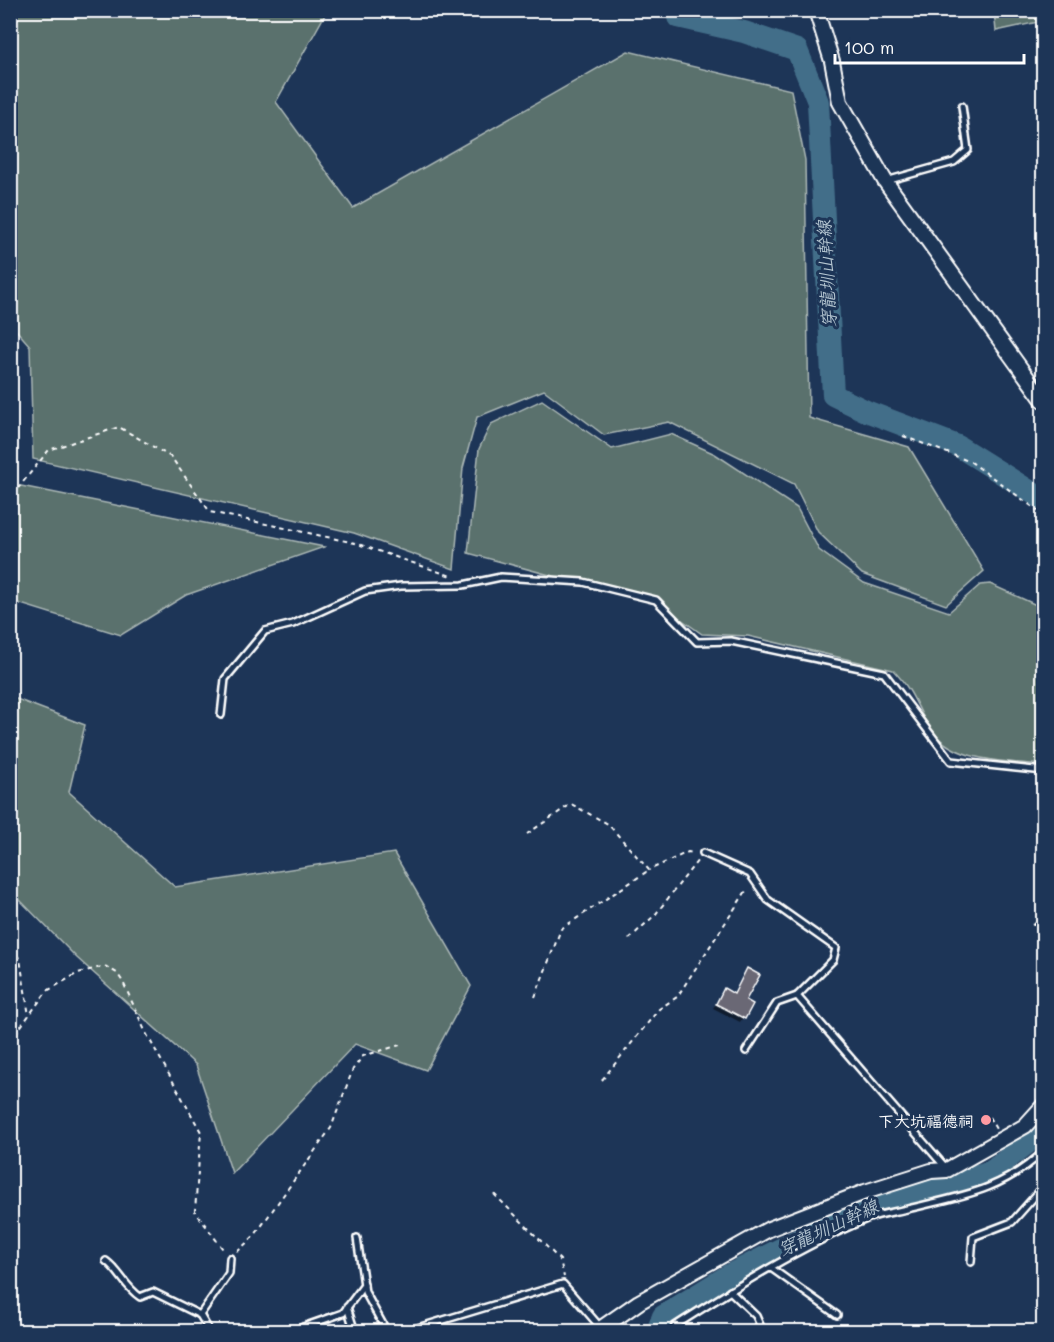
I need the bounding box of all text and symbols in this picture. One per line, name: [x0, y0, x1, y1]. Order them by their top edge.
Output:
scale bar: [835, 27, 1024, 65]
text: 100 m: [844, 35, 894, 59]
water label: 穿龍圳山幹線: [811, 218, 841, 329]
place label: 下大坑福德祠: [878, 1110, 974, 1131]
marker: 下大坑福德祠: [979, 1113, 993, 1127]
water label: 穿龍圳山幹線: [774, 1193, 883, 1261]

